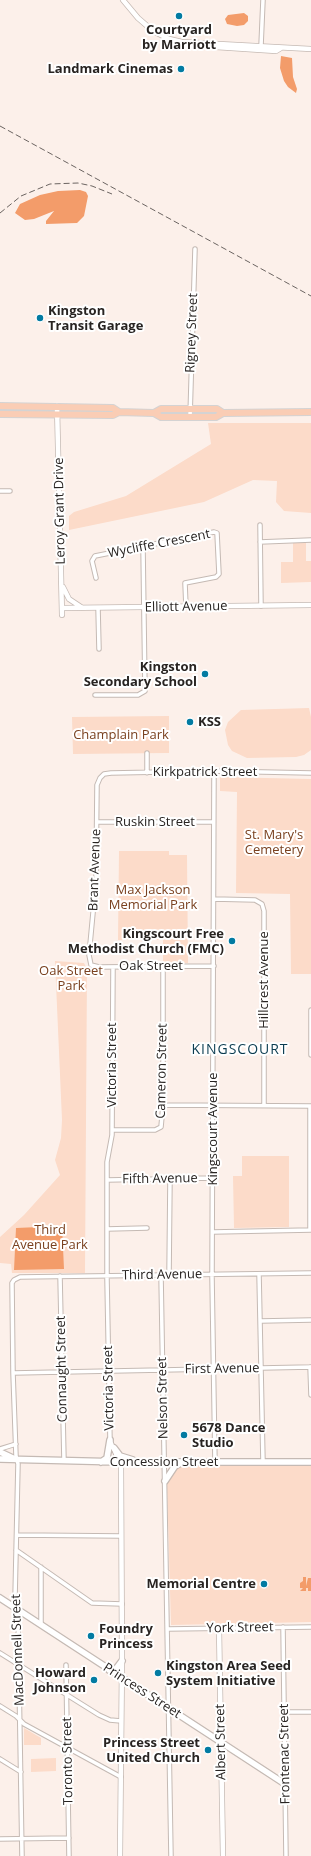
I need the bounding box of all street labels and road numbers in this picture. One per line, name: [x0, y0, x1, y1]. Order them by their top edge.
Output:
street label: Rigney Street: [183, 293, 201, 373]
street label: Leroy Grant Drive: [51, 457, 69, 565]
street label: Wycliffe Crescent: [107, 526, 211, 562]
street label: Elliott Avenue: [144, 598, 228, 616]
street label: Kirkpatrick Street: [153, 764, 257, 780]
street label: Ruskin Street: [115, 814, 195, 830]
street label: Brant Avenue: [86, 829, 104, 911]
street label: Hillcrest Avenue: [256, 931, 272, 1029]
street label: Oak Street: [119, 958, 183, 974]
street label: Victoria Street: [104, 1022, 120, 1108]
street label: Cameron Street: [153, 1023, 171, 1119]
street label: Kingscourt Avenue: [205, 1072, 221, 1186]
street label: Fifth Avenue: [122, 1171, 198, 1187]
street label: Third Avenue: [122, 1267, 202, 1283]
street label: Connaught Street: [53, 1316, 71, 1422]
street label: Victoria Street: [100, 1345, 118, 1431]
street label: Nelson Street: [154, 1357, 172, 1439]
street label: First Avenue: [184, 1361, 260, 1377]
street label: Concession Street: [110, 1454, 218, 1470]
street label: MacDonnell Street: [8, 1594, 28, 1706]
street label: York Street: [206, 1620, 274, 1636]
street label: Princess Street: [100, 1660, 184, 1722]
street label: Frontenac Street: [276, 1703, 294, 1805]
street label: Albert Street: [213, 1704, 229, 1780]
street label: Toronto Street: [59, 1717, 77, 1805]

